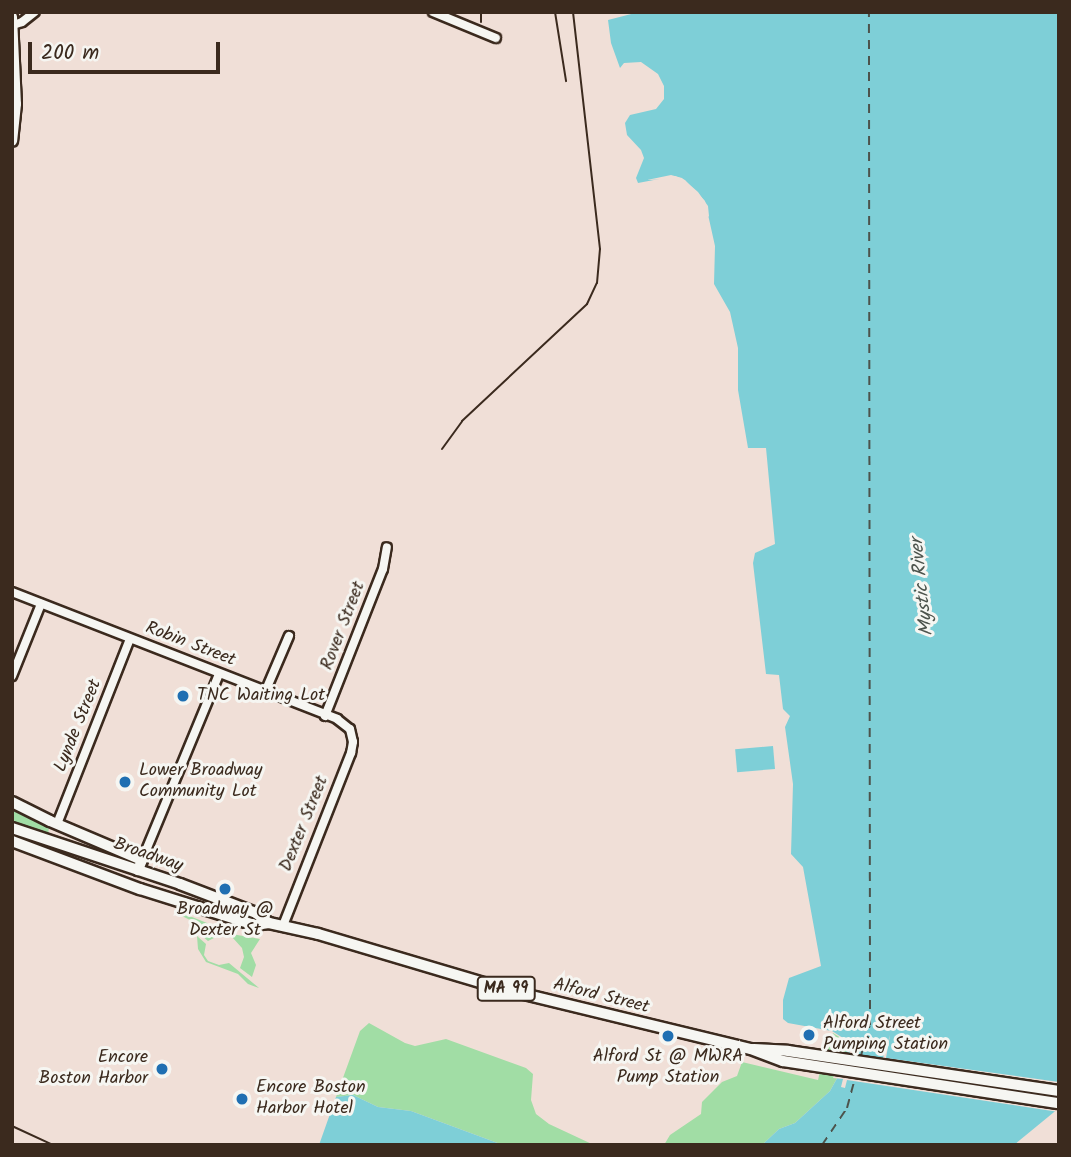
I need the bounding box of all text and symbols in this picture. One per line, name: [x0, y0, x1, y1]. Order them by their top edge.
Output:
scale bar: [32, 28, 224, 72]
text: 200 m: [41, 37, 99, 70]
water label: Mystic River: [907, 537, 939, 637]
street label: Rover Street: [317, 579, 371, 673]
street label: Robin Street: [142, 618, 238, 672]
street label: Lynde Street: [51, 677, 107, 775]
place label: TNC Waiting Lot: [197, 685, 325, 707]
marker: TNC Waiting Lot: [175, 688, 191, 704]
place label: Lower Broadway Community Lot: [139, 761, 262, 804]
street label: Dexter Street: [276, 773, 334, 875]
marker: Lower Broadway Community Lot: [117, 774, 133, 790]
street label: Broadway: [110, 834, 186, 878]
marker: Broadway @ Dexter St: [217, 881, 233, 897]
place label: Broadway @ Dexter St: [177, 900, 273, 942]
street label: Alford Street: [551, 975, 651, 1019]
road number: MA 99: [476, 976, 536, 1001]
place label: Alford Street Pumping Station: [823, 1014, 948, 1056]
marker: Alford Street Pumping Station: [801, 1027, 817, 1043]
marker: Alford St @ MWRA Pump Station: [660, 1028, 676, 1044]
place label: Alford St @ MWRA Pump Station: [593, 1047, 743, 1090]
place label: Encore Boston Harbor: [39, 1048, 148, 1090]
marker: Encore Boston Harbor: [154, 1061, 170, 1077]
place label: Encore Boston Harbor Hotel: [256, 1078, 366, 1120]
marker: Encore Boston Harbor Hotel: [234, 1091, 250, 1107]

